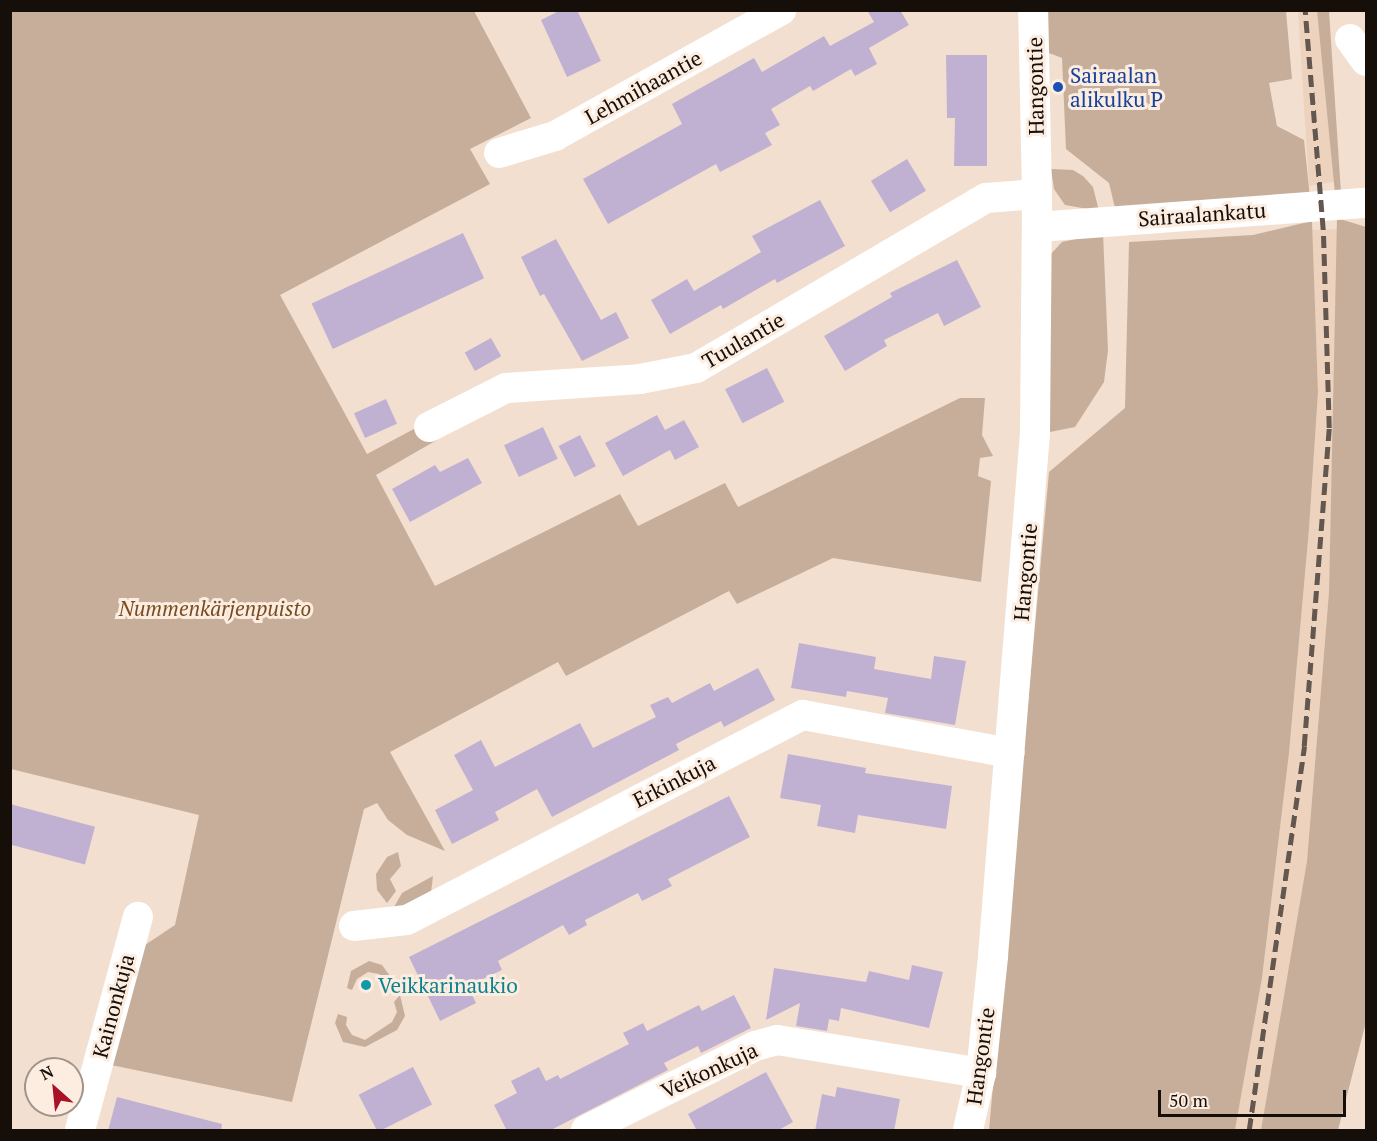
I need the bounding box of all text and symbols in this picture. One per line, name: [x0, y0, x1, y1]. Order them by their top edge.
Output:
street label: Hangontie: [1022, 37, 1048, 135]
street label: Lehmihaantie: [580, 45, 706, 129]
place label: Sairaalan alikulku P: [1070, 62, 1163, 112]
marker: Sairaalan alikulku P: [1051, 80, 1065, 94]
street label: Sairaalankatu: [1137, 197, 1267, 231]
street label: Tuulantie: [697, 306, 789, 374]
street label: Hangontie: [1008, 522, 1042, 622]
park label: Nummenkärjenpuisto: [119, 595, 311, 621]
street label: Erkinkuja: [628, 749, 720, 813]
street label: Kainonkuja: [87, 951, 139, 1061]
place label: Veikkarinaukio: [378, 972, 518, 998]
marker: Veikkarinaukio: [359, 978, 373, 992]
street label: Hangontie: [961, 1006, 999, 1106]
street label: Veikonkuja: [657, 1037, 761, 1103]
north arrow: [24, 1057, 84, 1117]
text: N: [36, 1060, 57, 1085]
scale bar: [1161, 1078, 1348, 1116]
text: 50 m: [1169, 1088, 1208, 1112]

